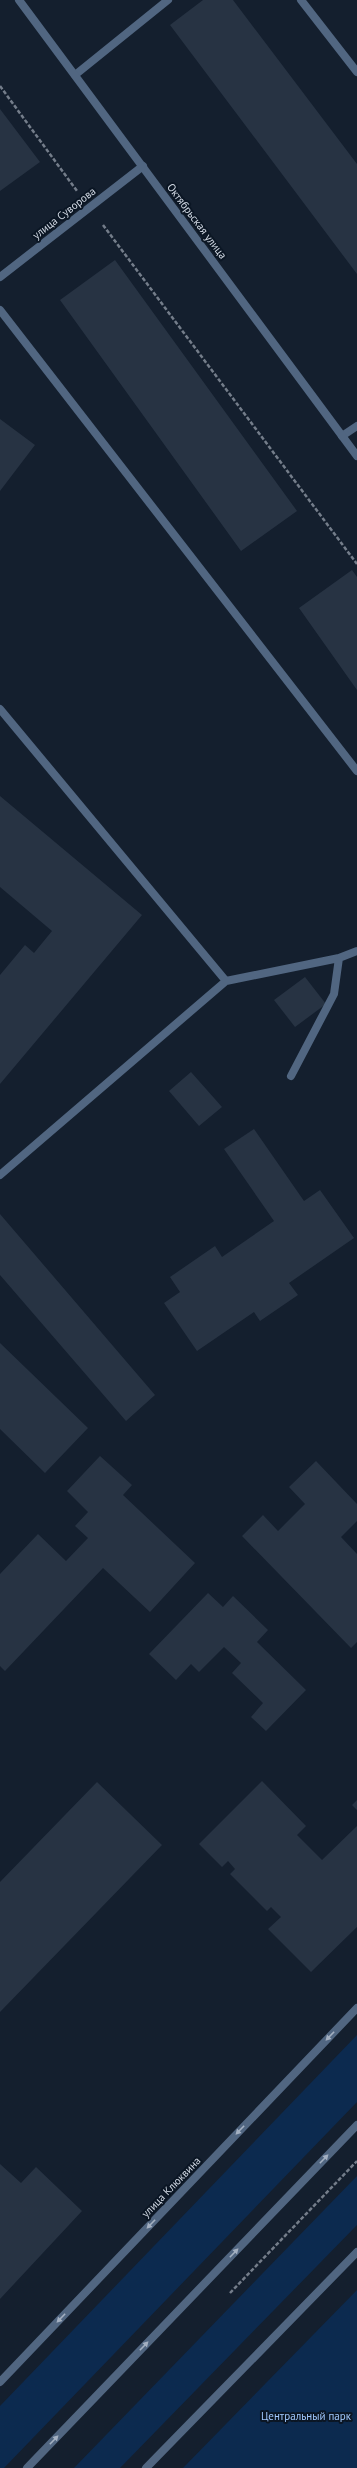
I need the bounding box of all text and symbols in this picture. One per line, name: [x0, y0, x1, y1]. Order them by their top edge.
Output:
street label: Октябрьская улица: [164, 180, 230, 262]
street label: улица Суворова: [30, 184, 98, 242]
one-way arrow: [325, 2031, 335, 2041]
one-way arrow: [235, 2125, 245, 2135]
street label: улица Клюквина: [138, 2154, 204, 2220]
one-way arrow: [319, 2154, 329, 2164]
one-way arrow: [146, 2219, 155, 2229]
one-way arrow: [229, 2248, 239, 2258]
one-way arrow: [56, 2313, 66, 2323]
one-way arrow: [139, 2341, 149, 2351]
park label: Центральный парк: [261, 2409, 352, 2423]
one-way arrow: [49, 2435, 59, 2445]

